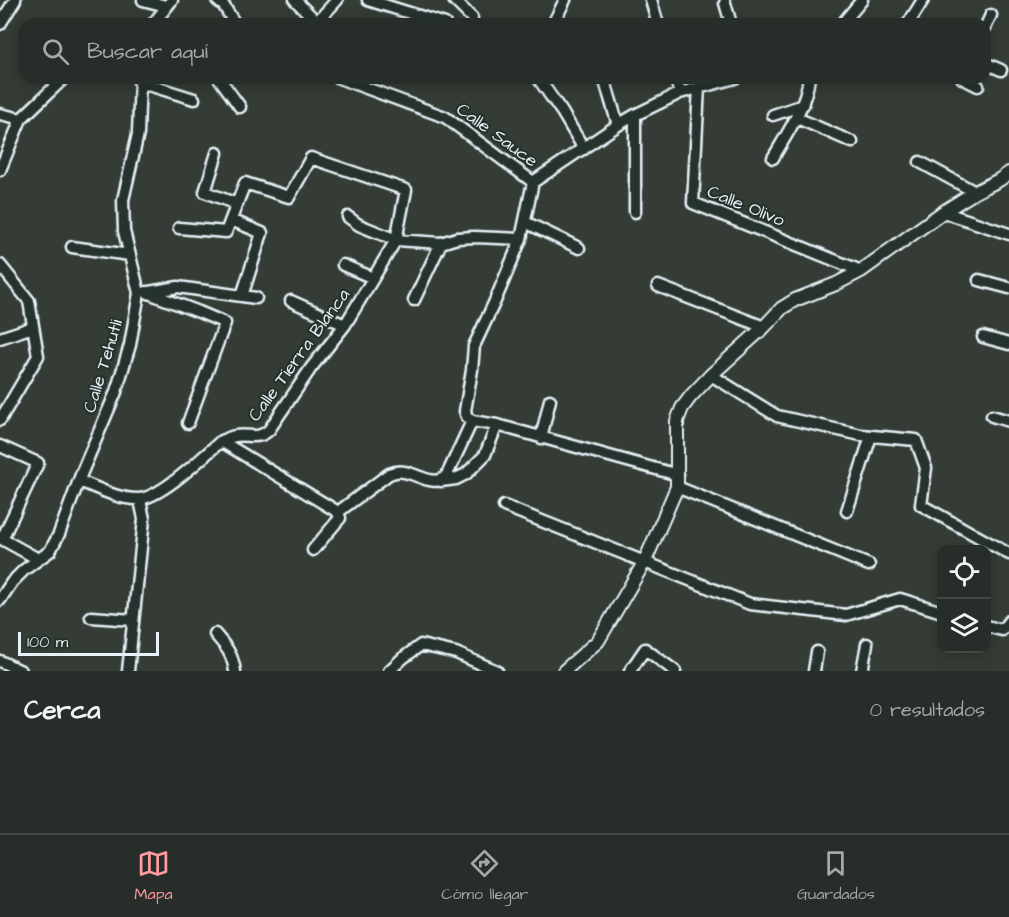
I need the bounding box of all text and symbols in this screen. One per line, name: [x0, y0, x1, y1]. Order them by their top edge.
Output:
search box: [18, 18, 991, 84]
icon: search: [39, 35, 72, 68]
text: Buscar aquí: [87, 36, 208, 67]
street label: Calle Sauce: [451, 97, 543, 173]
street label: Calle Olivo: [703, 179, 789, 233]
street label: Calle Tierra Blanca: [242, 283, 356, 427]
street label: Calle Tehutli: [77, 316, 129, 416]
map controls: [937, 545, 991, 653]
button: locate: [937, 545, 991, 599]
button: layers: [937, 599, 991, 653]
scale bar: [18, 629, 159, 656]
text: 100 m: [27, 631, 68, 653]
text: Cerca: [24, 692, 101, 728]
text: 0 resultados: [869, 696, 985, 724]
tab: Mapa: [134, 847, 173, 905]
tab: Cómo llegar: [441, 847, 528, 905]
tab: Guardados: [797, 847, 875, 905]

